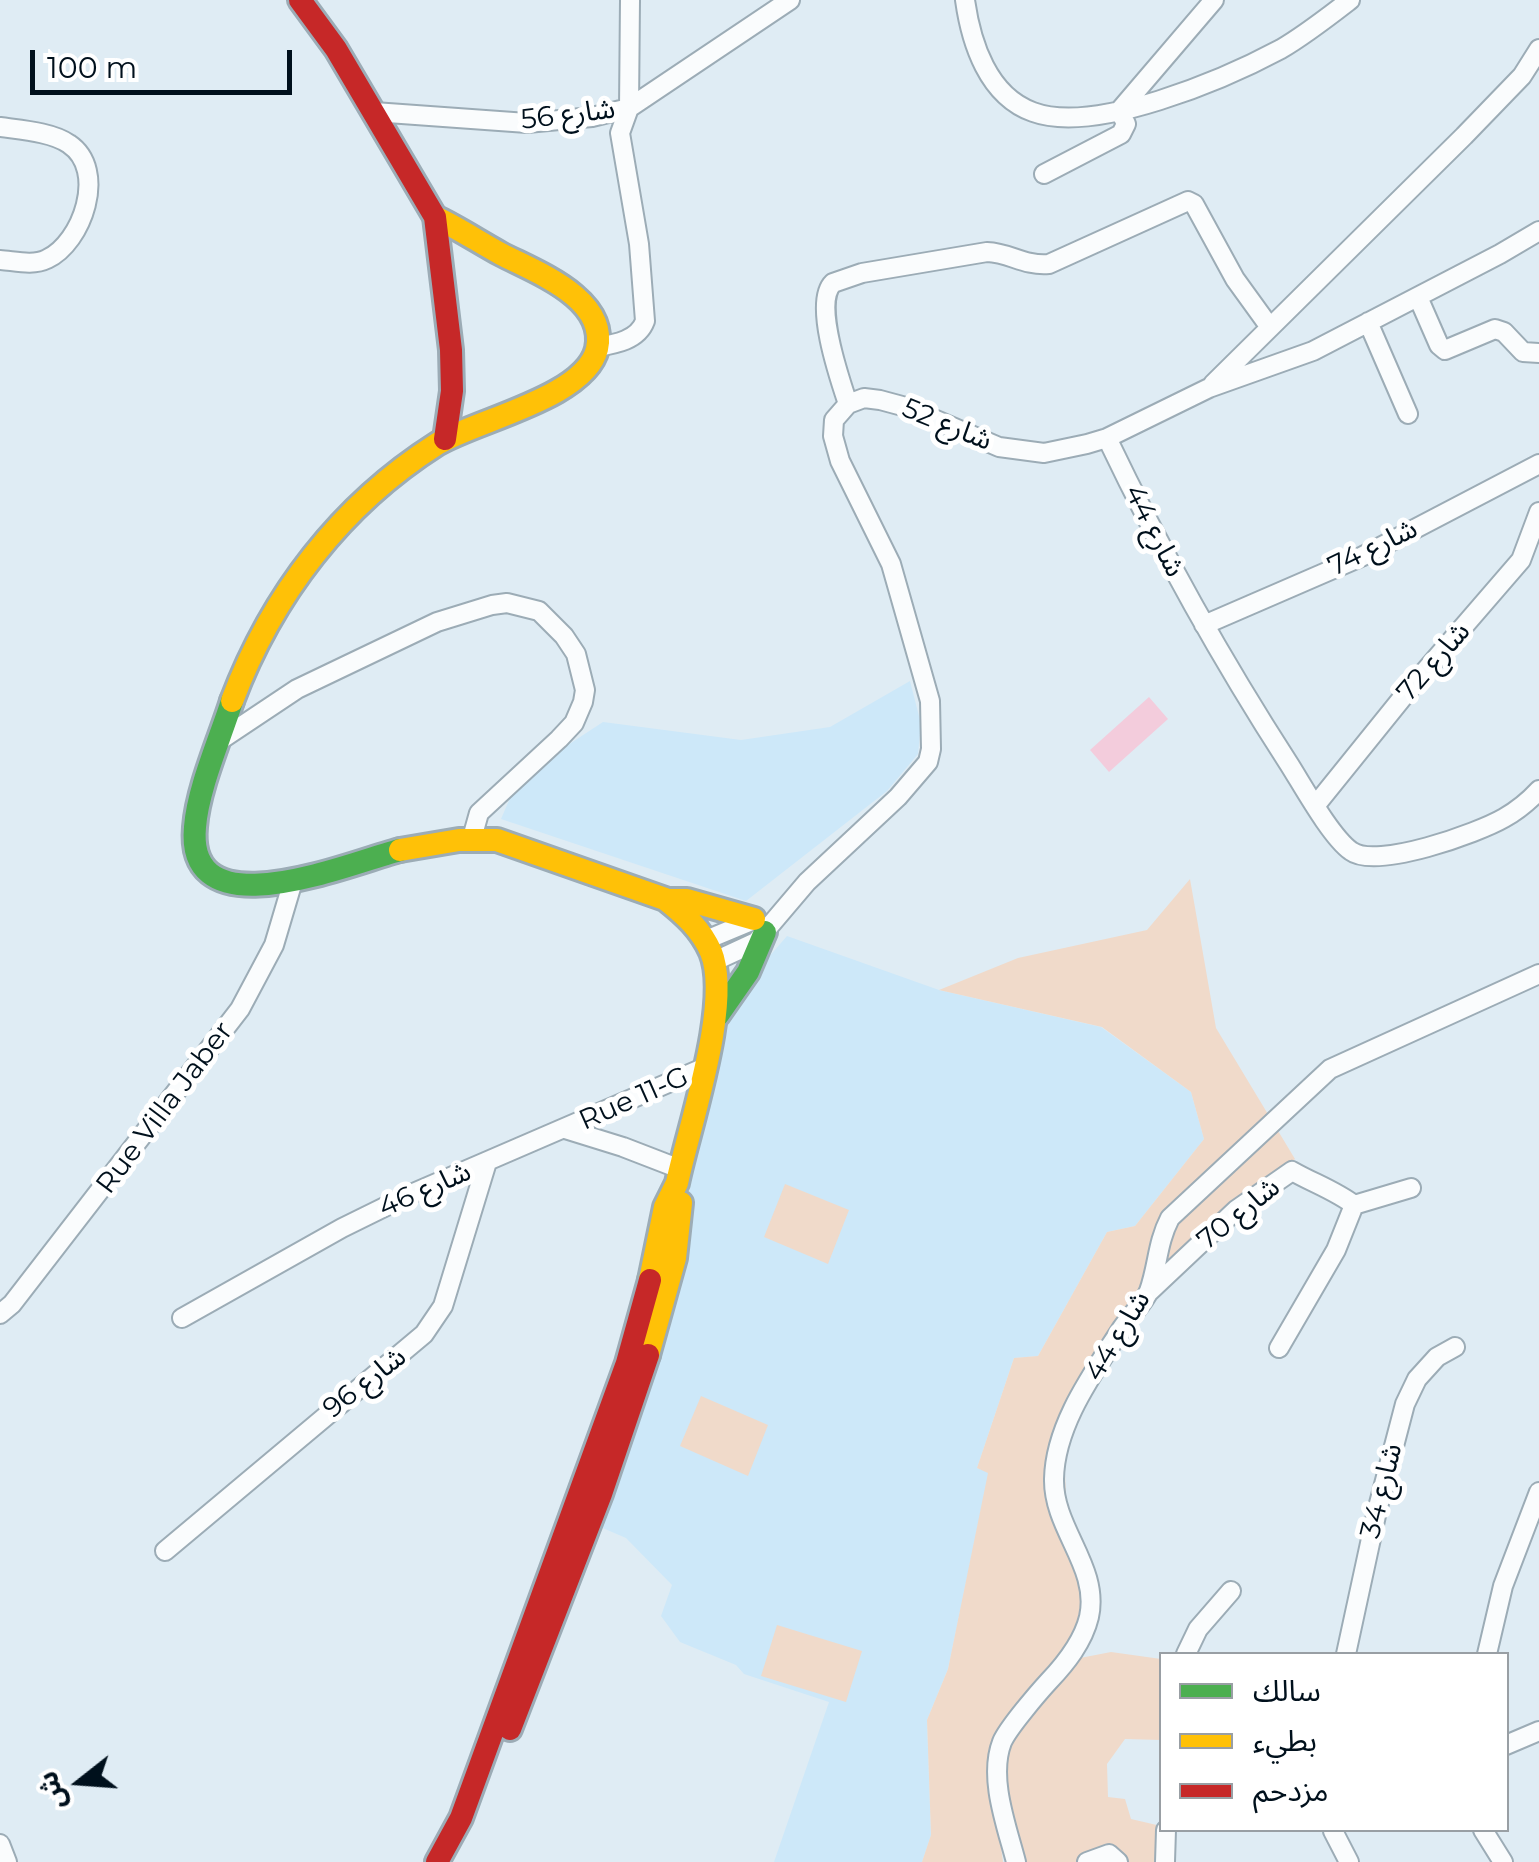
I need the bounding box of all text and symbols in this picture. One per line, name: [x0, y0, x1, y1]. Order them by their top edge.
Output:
scale bar: [35, 30, 298, 92]
text: 100 m: [47, 49, 137, 86]
street label: شارع 56: [519, 93, 617, 137]
street label: شارع 52: [897, 392, 997, 458]
street label: شارع 44: [1117, 479, 1191, 583]
street label: شارع 74: [1323, 512, 1423, 584]
street label: شارع 72: [1390, 615, 1478, 709]
street label: Rue Villa Jaber: [89, 1015, 241, 1201]
street label: Rue 11-G: [574, 1060, 694, 1138]
street label: شارع 46: [374, 1155, 476, 1225]
street label: شارع 70: [1191, 1171, 1287, 1257]
street label: شارع 44: [1078, 1285, 1158, 1387]
street label: شارع 96: [317, 1340, 413, 1426]
street label: شارع 34: [1354, 1440, 1410, 1542]
legend: [1159, 1652, 1509, 1832]
text: سالك: [1253, 1672, 1321, 1709]
text: بطيء: [1253, 1722, 1317, 1759]
north arrow: [30, 1732, 130, 1832]
text: ش: [29, 1767, 73, 1814]
text: مزدحم: [1253, 1772, 1329, 1809]

